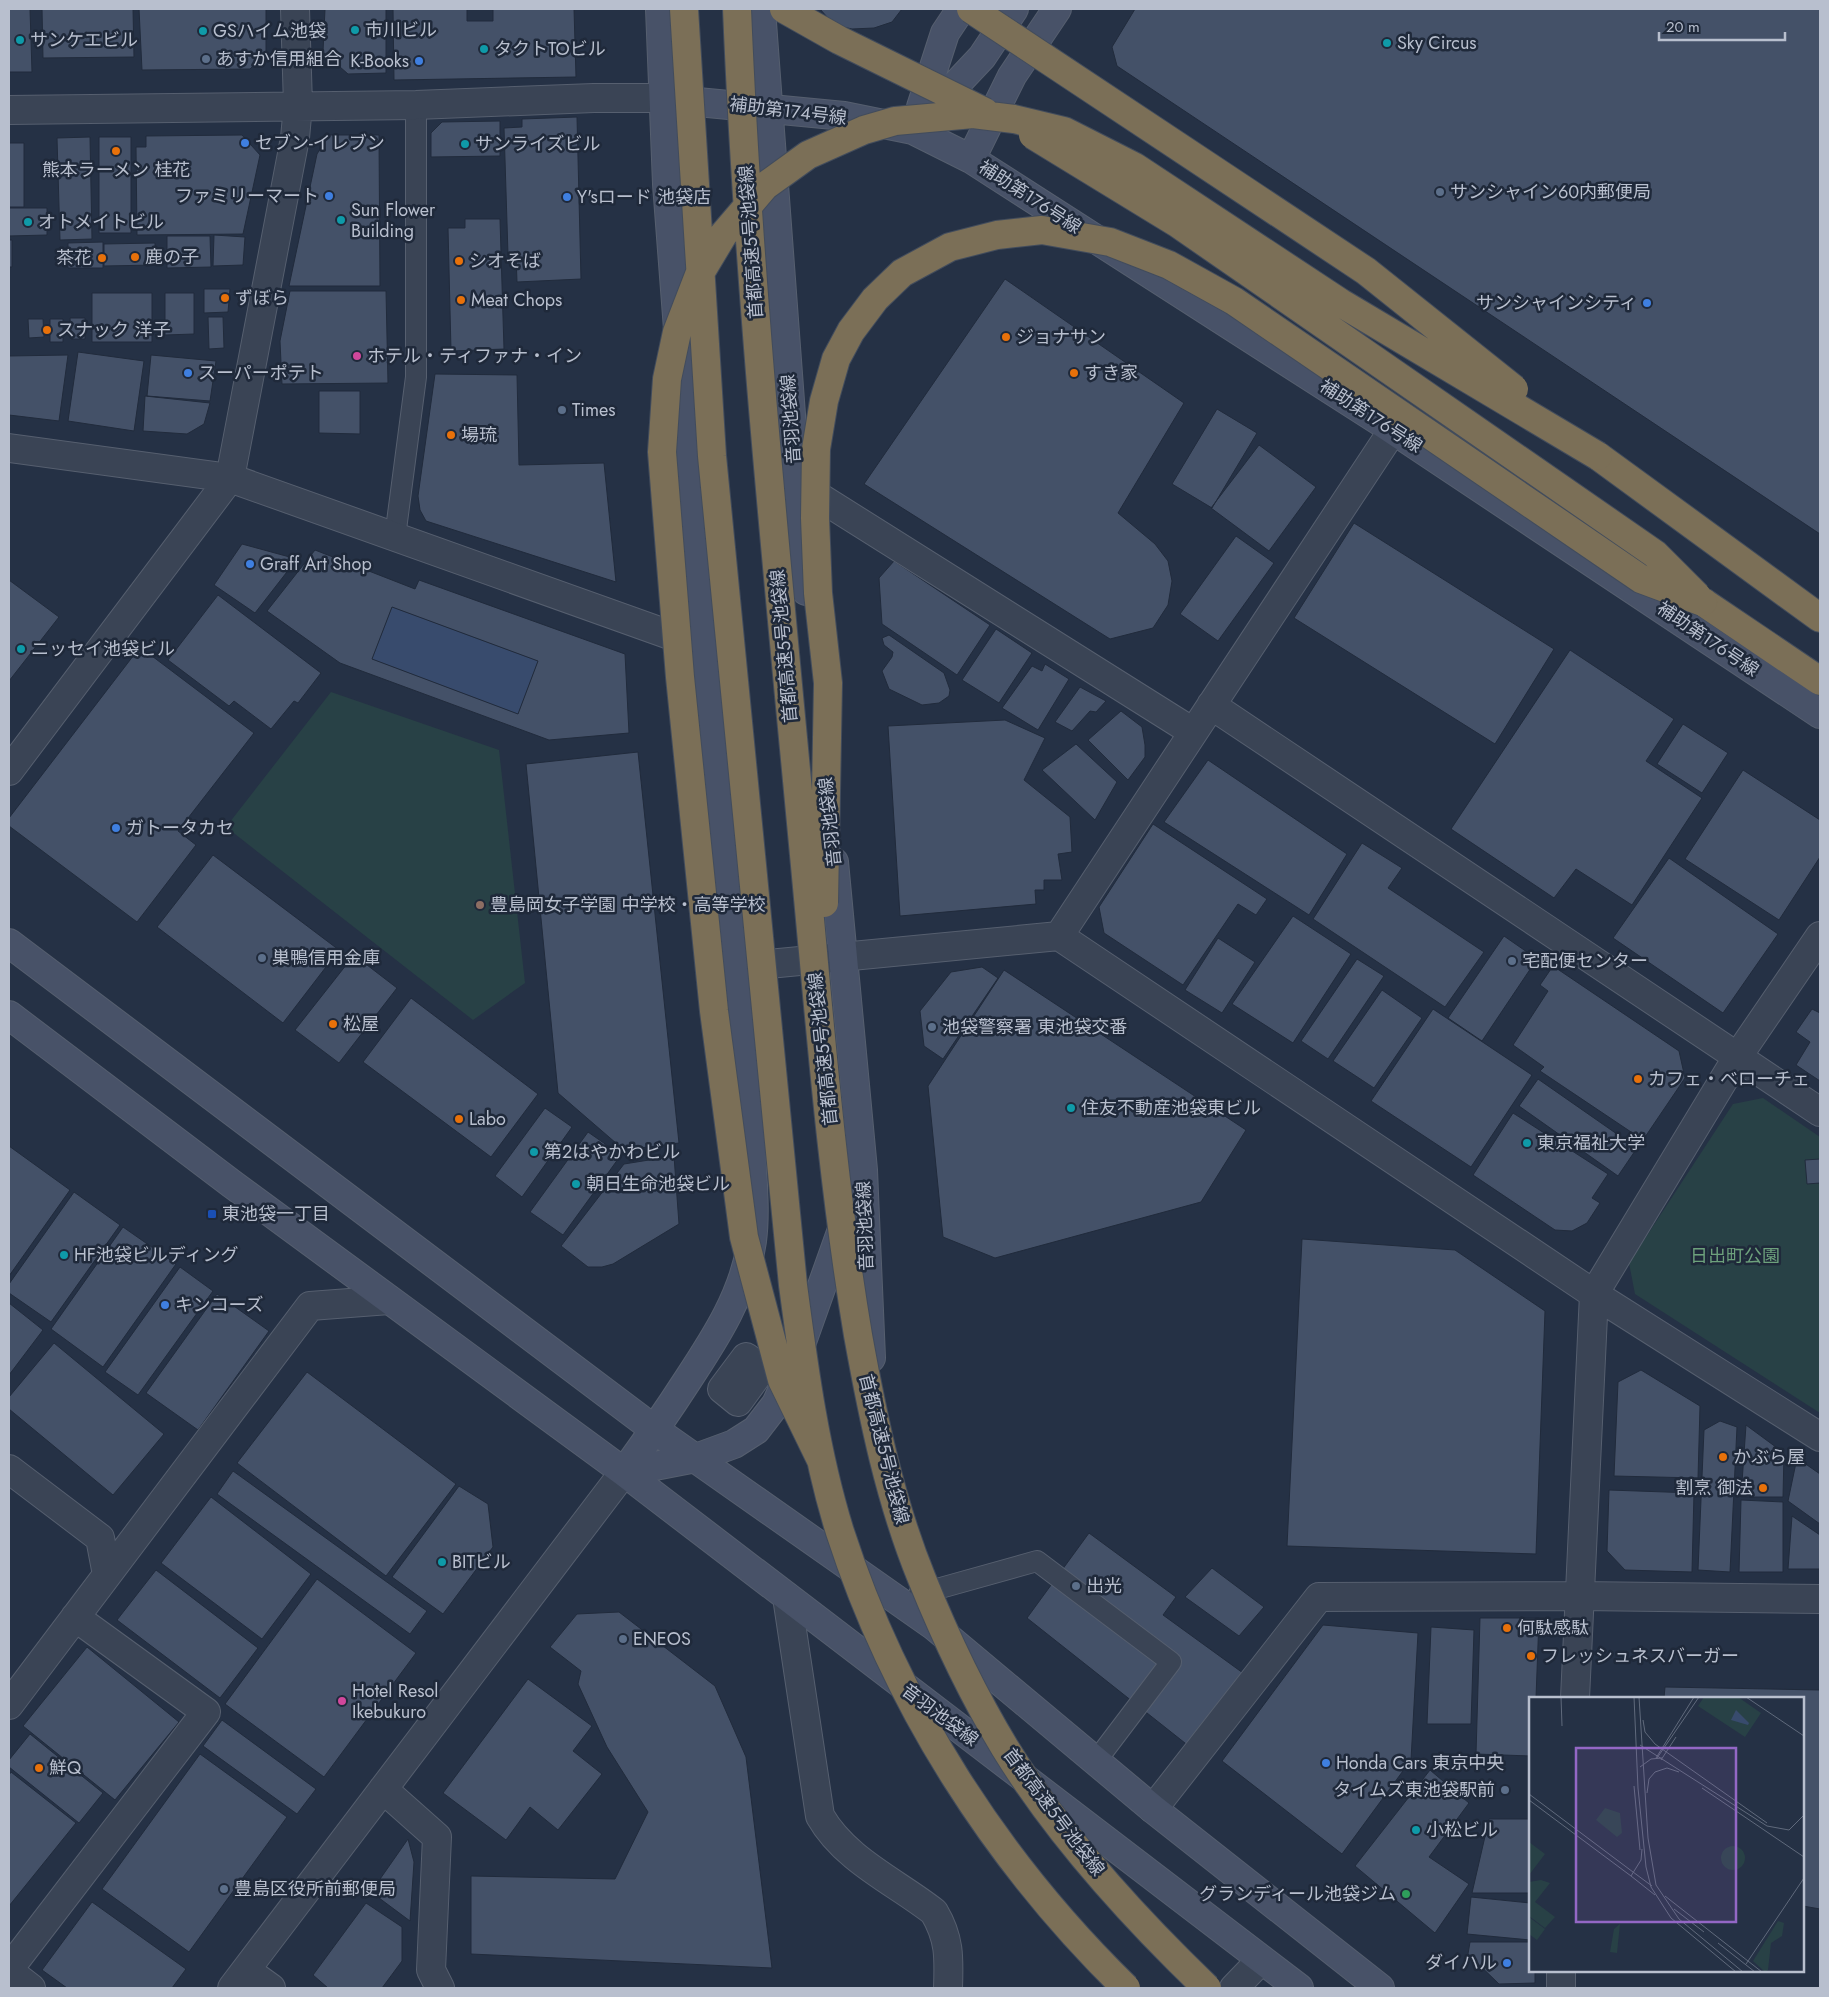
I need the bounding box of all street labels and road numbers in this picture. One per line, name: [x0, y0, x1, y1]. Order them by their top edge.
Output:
street label: 補助第174号線: [728, 91, 848, 131]
street label: 補助第176号線: [973, 154, 1087, 240]
street label: 首都高速5号池袋線: [733, 164, 769, 320]
street label: 音羽池袋線: [775, 373, 807, 465]
street label: 補助第176号線: [1314, 373, 1428, 459]
street label: 首都高速5号池袋線: [764, 568, 804, 724]
street label: 補助第176号線: [1652, 595, 1764, 683]
street label: 音羽池袋線: [812, 776, 848, 868]
street label: 首都高速5号池袋線: [802, 971, 844, 1127]
street label: 音羽池袋線: [850, 1181, 880, 1271]
street label: 首都高速5号池袋線: [853, 1371, 915, 1527]
street label: 音羽池袋線: [896, 1678, 984, 1752]
street label: 首都高速5号池袋線: [997, 1743, 1111, 1881]

